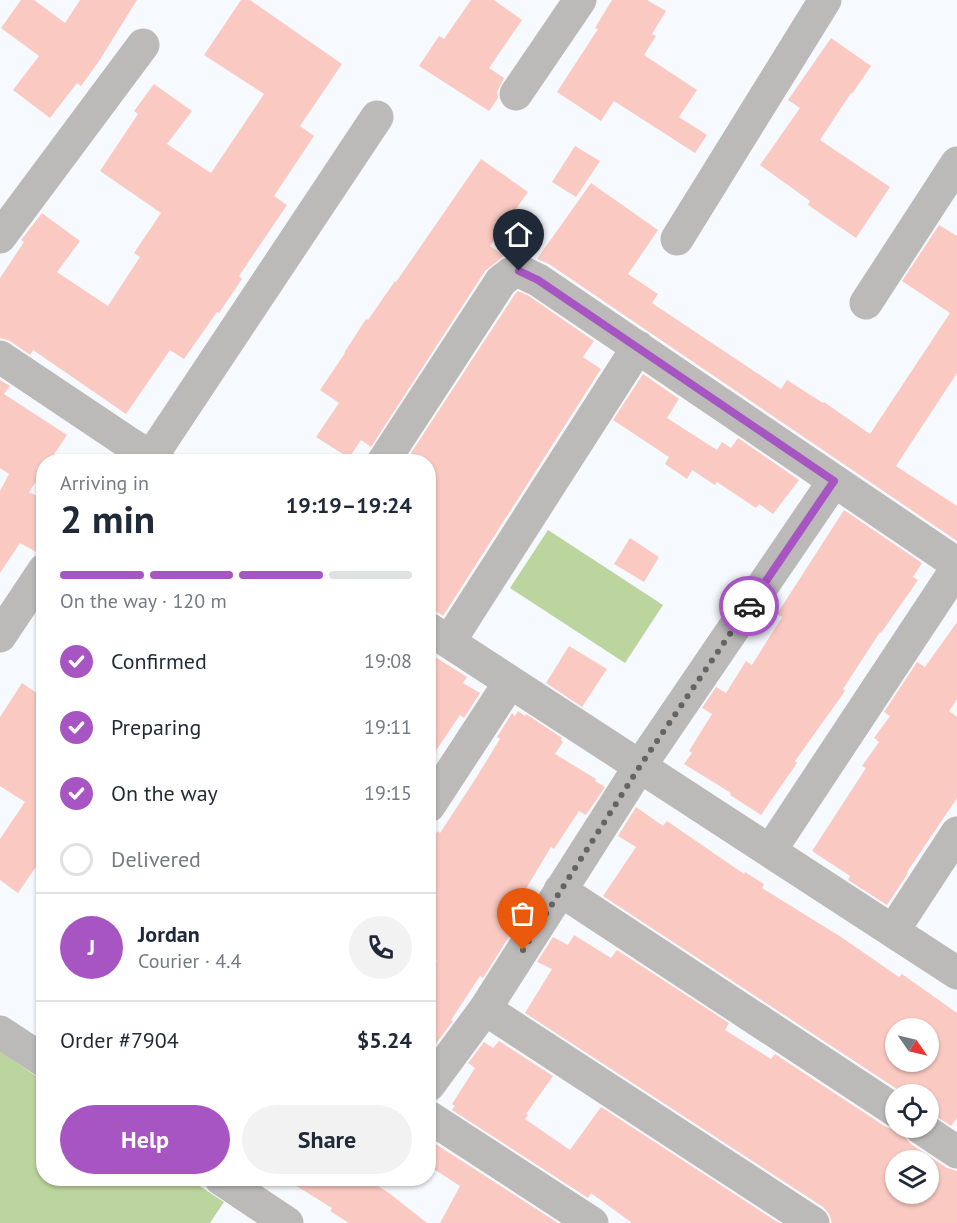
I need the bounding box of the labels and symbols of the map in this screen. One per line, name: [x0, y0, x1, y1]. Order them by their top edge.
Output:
pin: [493, 209, 544, 271]
courier: [719, 576, 779, 636]
pin: [497, 888, 548, 950]
north arrow: [885, 1018, 939, 1072]

